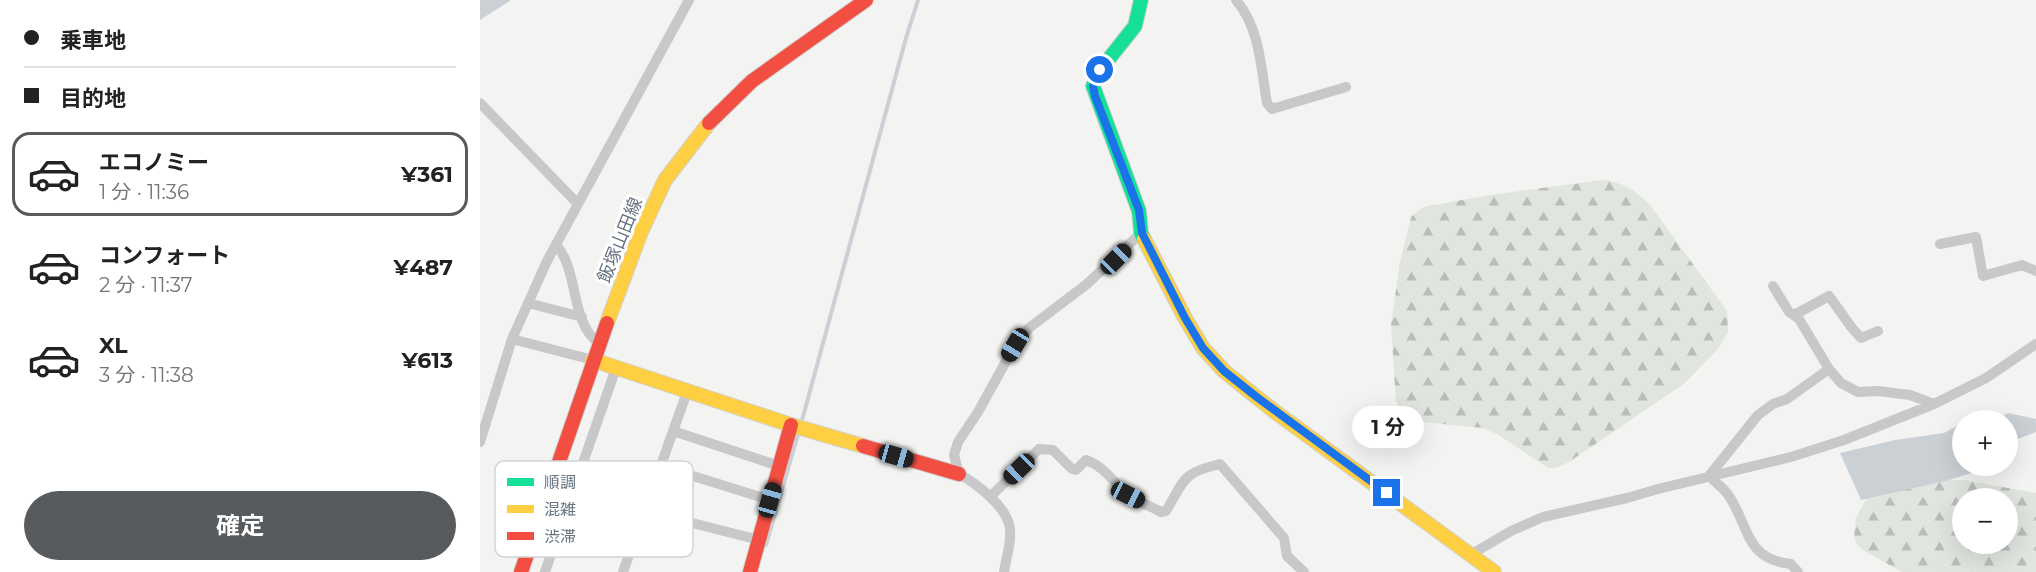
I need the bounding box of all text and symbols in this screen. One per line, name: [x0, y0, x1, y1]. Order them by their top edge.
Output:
text: 乗車地: [60, 27, 126, 54]
route start: [1086, 56, 1113, 83]
text: 目的地: [60, 85, 126, 112]
icon: car: [27, 147, 81, 201]
text: エコノミー: [99, 149, 209, 176]
text: ¥361: [401, 161, 453, 188]
text: 1 分 · 11:36: [99, 180, 189, 204]
street label: 飯塚山田線: [593, 194, 647, 286]
icon: car: [27, 240, 81, 294]
car: [1097, 240, 1135, 278]
text: コンフォート: [99, 242, 230, 269]
text: ¥487: [393, 254, 453, 281]
text: 2 分 · 11:37: [99, 273, 193, 297]
car: [998, 325, 1032, 365]
text: XL: [99, 332, 128, 359]
icon: car: [27, 333, 81, 387]
text: ¥613: [401, 347, 453, 374]
text: 3 分 · 11:38: [99, 363, 194, 387]
callout: 1 分: [1351, 406, 1423, 448]
map controls: [1952, 410, 2018, 554]
button: +: [1952, 410, 2018, 476]
text: 1 分: [1371, 415, 1405, 439]
car: [876, 442, 916, 470]
car: [1000, 450, 1038, 488]
legend: [495, 461, 693, 557]
text: 順調: [544, 473, 576, 492]
car: [1108, 479, 1148, 511]
route end: [1373, 479, 1400, 506]
car: [756, 480, 784, 520]
button: −: [1952, 488, 2018, 554]
button: 確定: [24, 491, 456, 560]
text: 混雑: [544, 500, 576, 519]
text: 渋滞: [544, 527, 576, 546]

